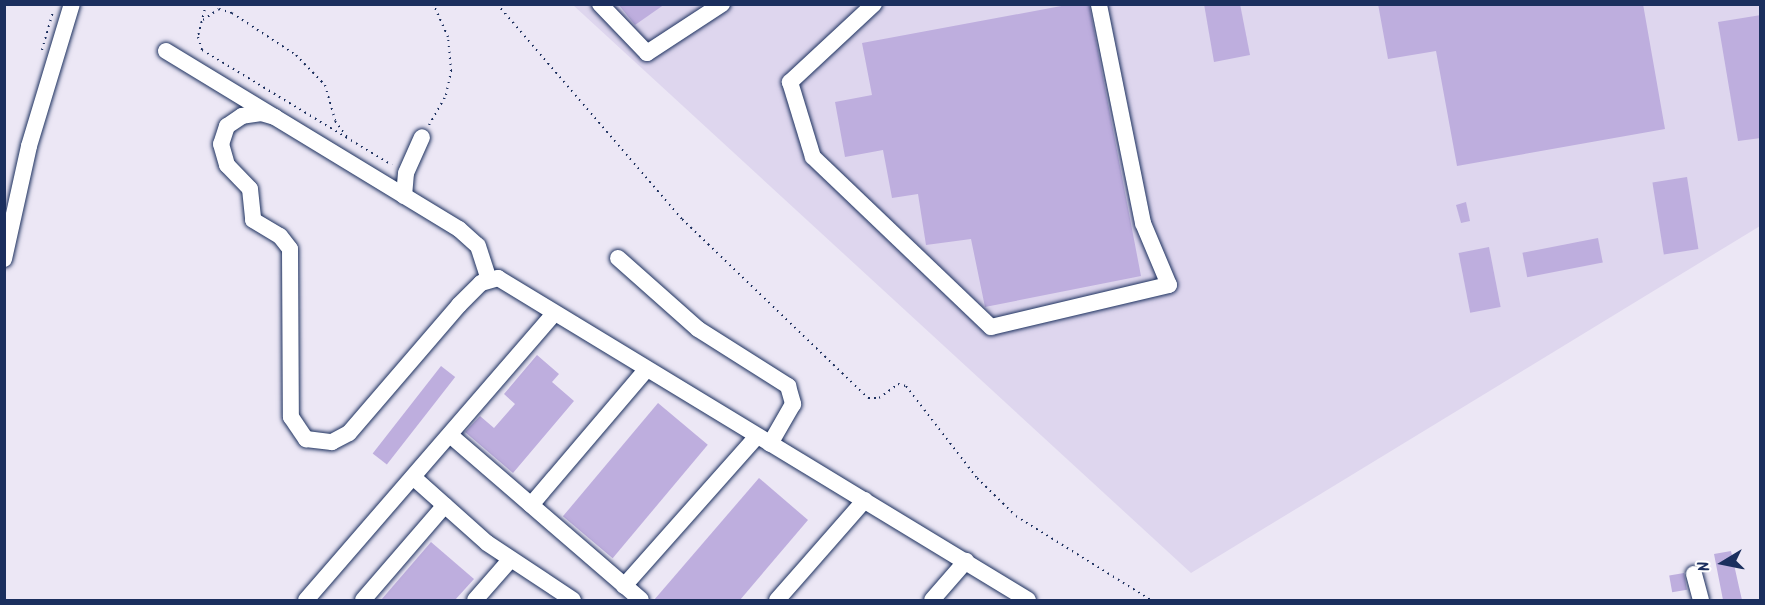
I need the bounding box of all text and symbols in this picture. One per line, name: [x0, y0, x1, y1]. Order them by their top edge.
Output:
north arrow: [1693, 533, 1753, 593]
text: N: [1692, 559, 1718, 573]

